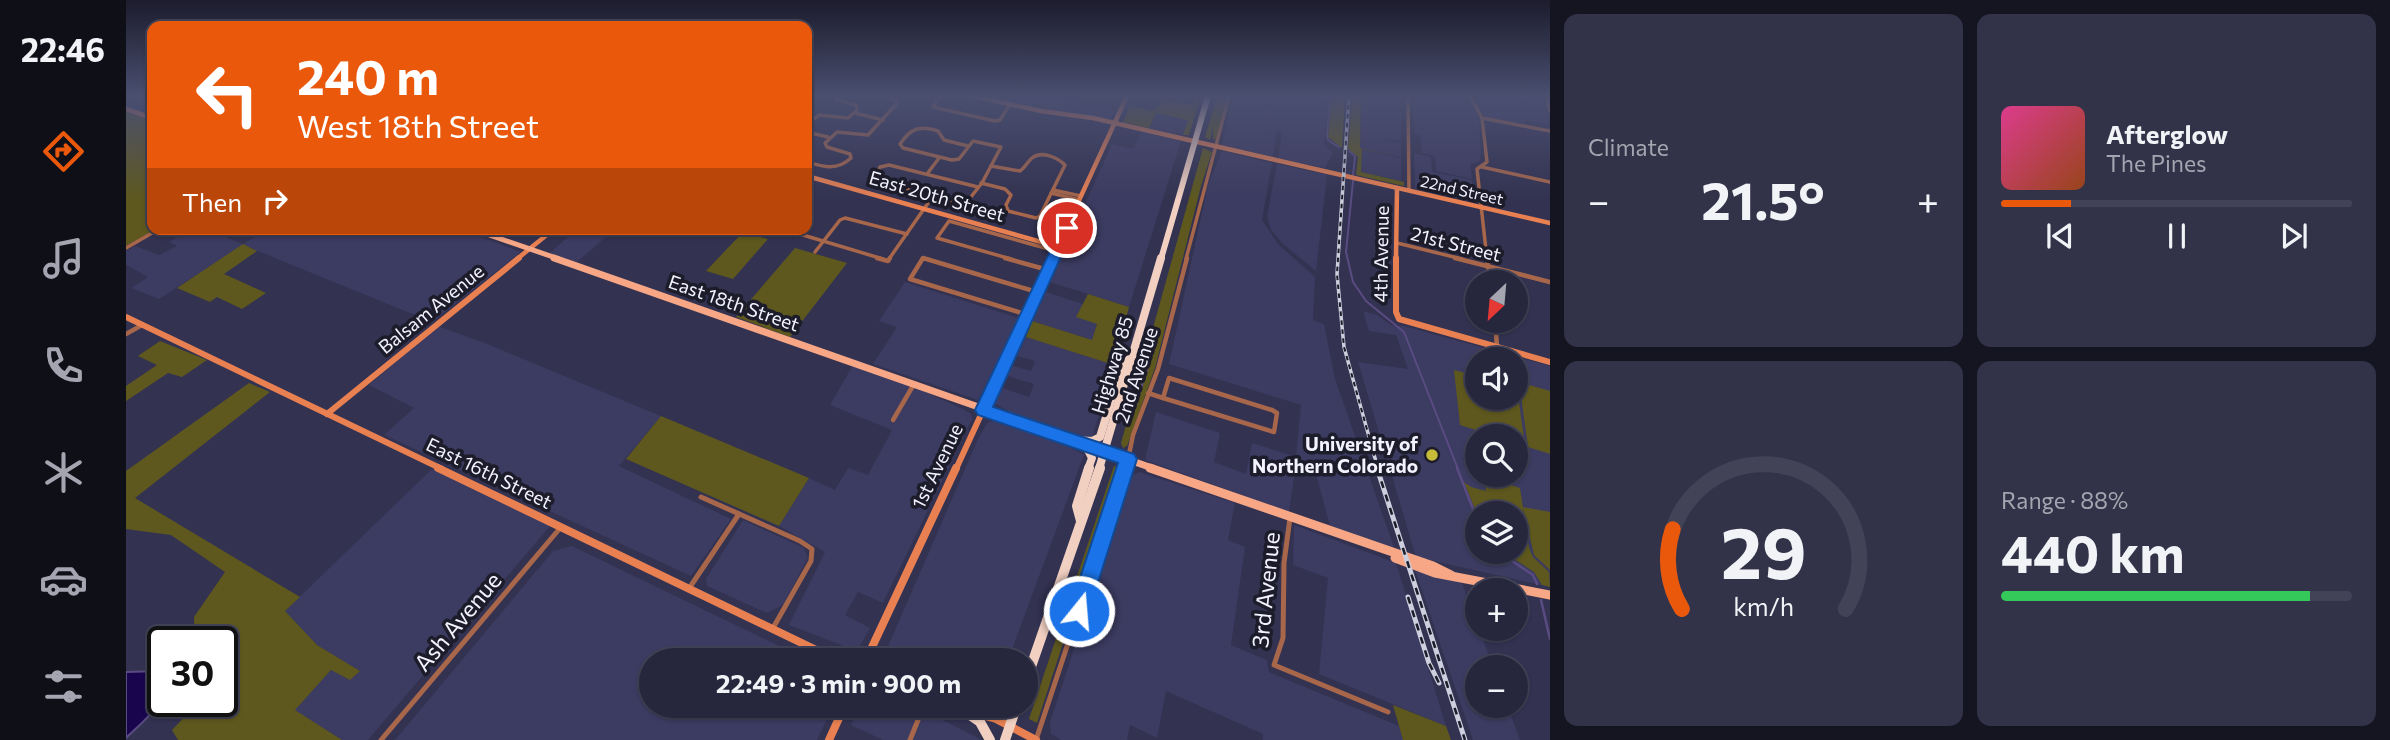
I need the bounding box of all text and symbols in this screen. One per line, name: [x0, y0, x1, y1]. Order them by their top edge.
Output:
text: 22:46: [21, 29, 105, 69]
text: 240 m: [297, 45, 439, 105]
icon: left: [182, 49, 273, 140]
text: West 18th Street: [297, 105, 539, 145]
text: Afterglow: [2106, 118, 2228, 149]
icon: directions: [39, 127, 88, 176]
text: Climate: [1588, 133, 1669, 161]
text: The Pines: [2106, 149, 2207, 177]
street label: East 20th Street: [867, 165, 1008, 226]
text: 21.5°: [1701, 167, 1825, 231]
street label: 22nd Street: [1419, 171, 1506, 208]
text: −: [1588, 176, 1610, 223]
text: +: [1917, 176, 1939, 223]
icon: right: [256, 182, 294, 220]
text: Then: [182, 186, 242, 217]
pin: [1037, 198, 1097, 258]
street label: 4th Avenue: [1368, 205, 1393, 303]
icon: arrive: [1048, 209, 1086, 247]
icon: previous: [2041, 217, 2079, 255]
icon: pause: [2158, 217, 2196, 255]
icon: next: [2275, 217, 2313, 255]
street label: 21st Street: [1409, 221, 1504, 266]
icon: music: [39, 234, 88, 283]
street label: Balsam Avenue: [373, 259, 488, 358]
street label: East 18th Street: [666, 269, 803, 336]
north arrow: [1465, 270, 1528, 332]
map controls: [1465, 270, 1528, 718]
street label: Highway 85: [1086, 313, 1137, 416]
street label: 2nd Avenue: [1109, 324, 1162, 426]
icon: phone: [39, 341, 88, 390]
button: sound: [1465, 347, 1528, 410]
street label: 1st Avenue: [906, 420, 967, 512]
button: search: [1465, 424, 1528, 487]
street label: East 16th Street: [423, 432, 556, 513]
place label: University of Northern Colorado: [1252, 432, 1418, 477]
marker: University of Northern Colorado: [1424, 447, 1440, 463]
icon: climate: [39, 448, 88, 497]
text: Range · 88%: [2001, 486, 2128, 514]
button: layers: [1465, 501, 1528, 564]
text: 29: [1721, 506, 1806, 595]
text: 440 km: [2001, 520, 2185, 584]
street label: 3rd Avenue: [1245, 531, 1285, 649]
icon: car: [39, 555, 88, 604]
street label: Ash Avenue: [408, 566, 507, 677]
position arrow: [1042, 574, 1116, 648]
button: +: [1465, 578, 1528, 641]
text: km/h: [1733, 591, 1794, 621]
speed limit sign: 30: [147, 626, 238, 717]
button: −: [1465, 655, 1528, 718]
icon: filters: [39, 662, 88, 711]
text: 22:49 · 3 min · 900 m: [716, 667, 961, 698]

